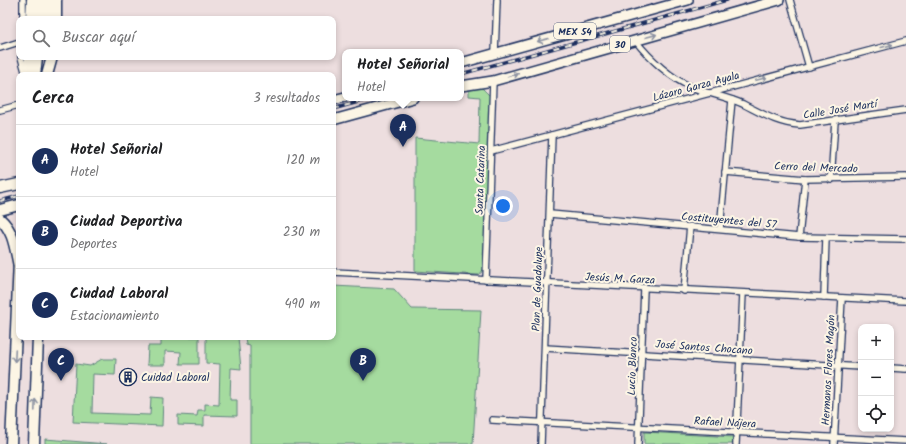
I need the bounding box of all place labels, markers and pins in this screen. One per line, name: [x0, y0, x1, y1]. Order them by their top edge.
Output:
pin: A: [390, 114, 416, 147]
pin: C: [48, 348, 74, 381]
pin: B: [350, 348, 376, 381]
building icon: Cuidad Laboral: [118, 367, 138, 387]
place label: Cuidad Laboral: [141, 369, 210, 387]

